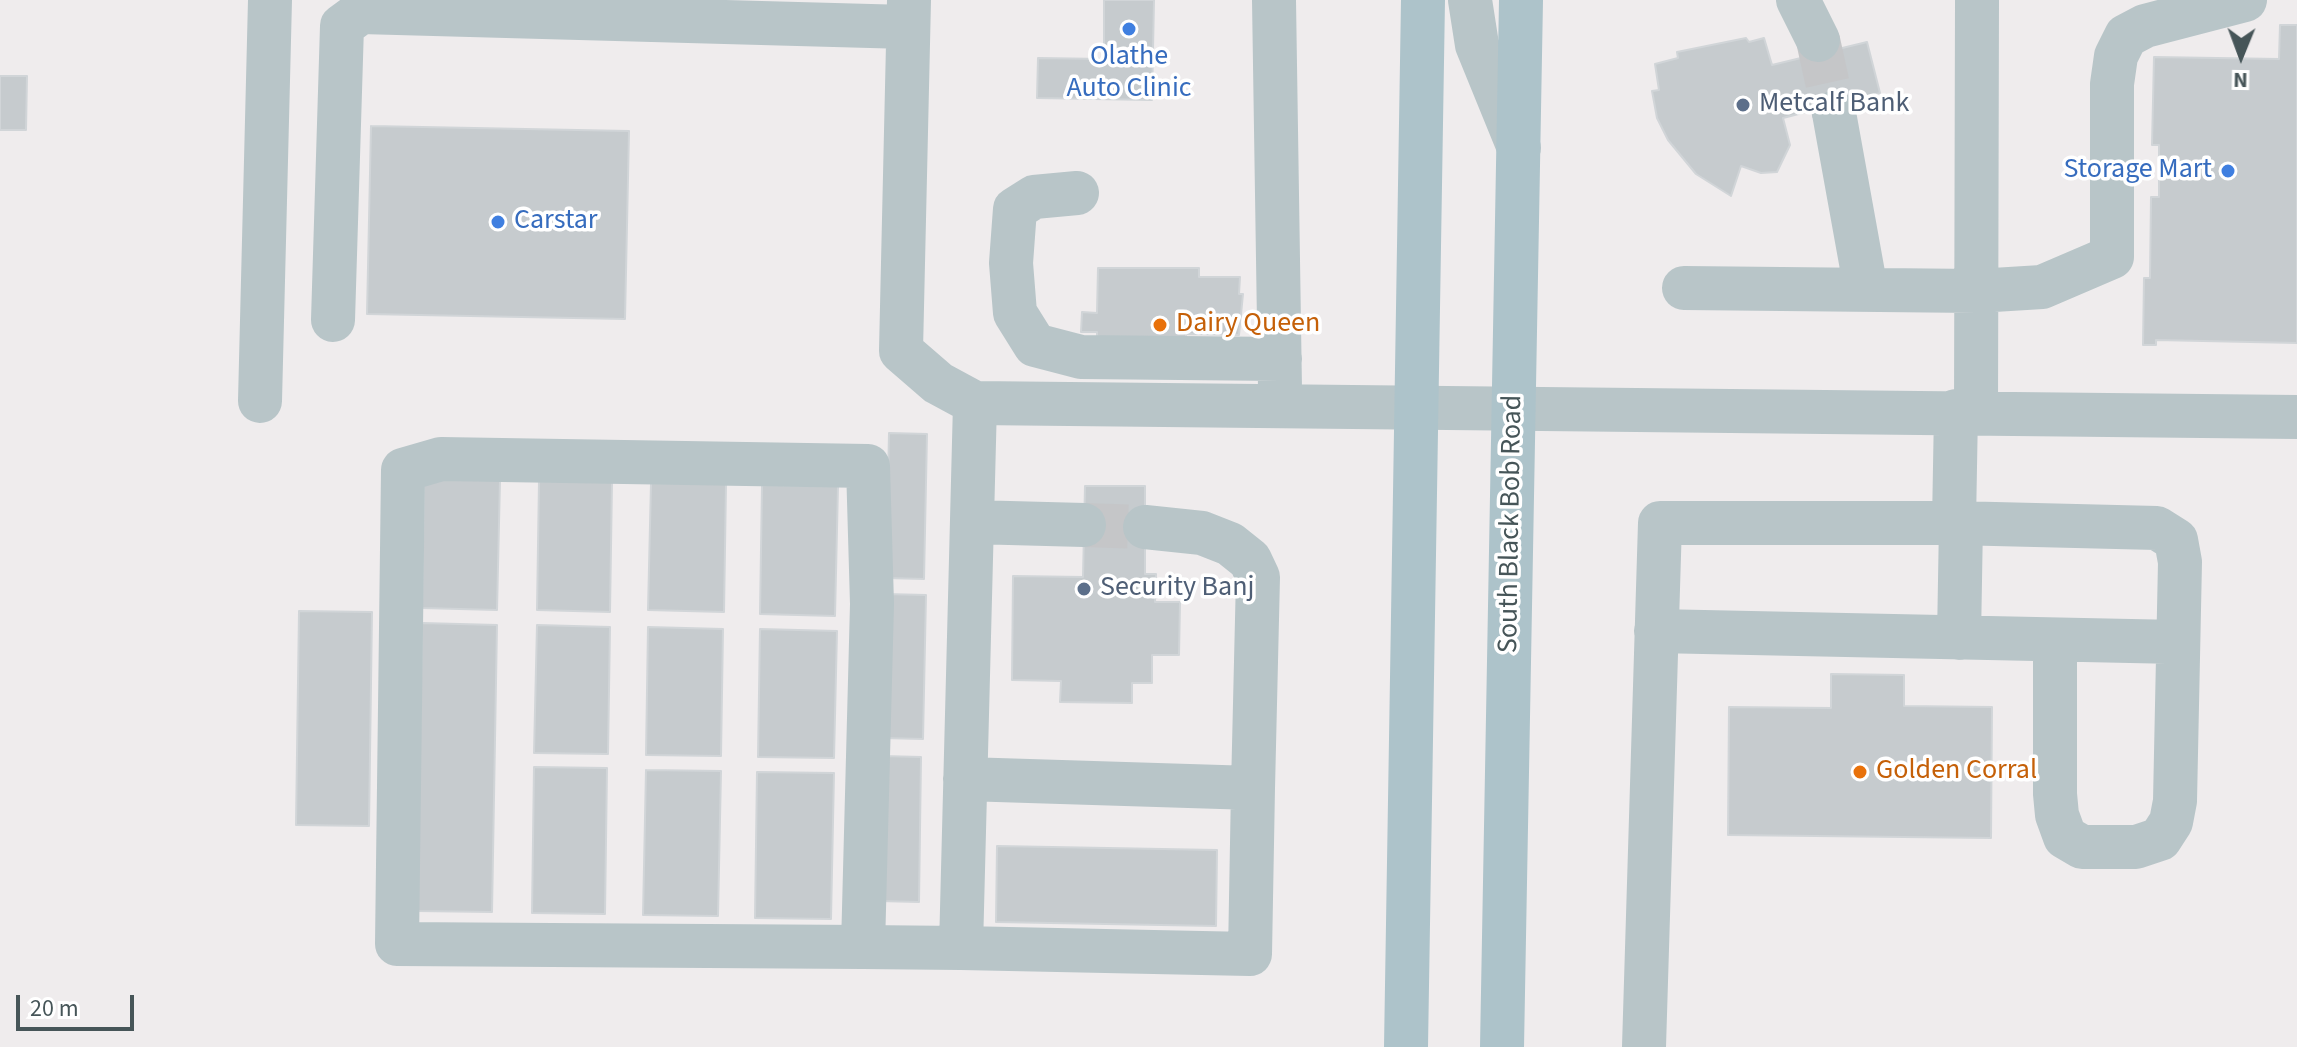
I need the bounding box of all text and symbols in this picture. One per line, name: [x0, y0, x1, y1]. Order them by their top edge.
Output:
north arrow: [2201, 16, 2281, 96]
marker: Olathe Auto Clinic: [1120, 20, 1138, 38]
place label: Olathe Auto Clinic: [1066, 41, 1192, 107]
text: N: [2233, 64, 2248, 96]
place label: Metcalf Bank: [1759, 88, 1909, 122]
marker: Metcalf Bank: [1734, 96, 1752, 114]
place label: Storage Mart: [2063, 154, 2212, 188]
marker: Storage Mart: [2219, 162, 2237, 180]
place label: Carstar: [514, 205, 598, 239]
marker: Carstar: [489, 213, 507, 231]
place label: Dairy Queen: [1176, 308, 1320, 342]
marker: Dairy Queen: [1151, 316, 1169, 334]
street label: South Black Bob Road: [1493, 395, 1531, 653]
place label: Security Banj: [1100, 572, 1254, 606]
marker: Security Banj: [1075, 580, 1093, 598]
place label: Golden Corral: [1876, 755, 2037, 789]
marker: Golden Corral: [1851, 763, 1869, 781]
scale bar: [20, 979, 138, 1029]
text: 20 m: [30, 991, 79, 1026]

